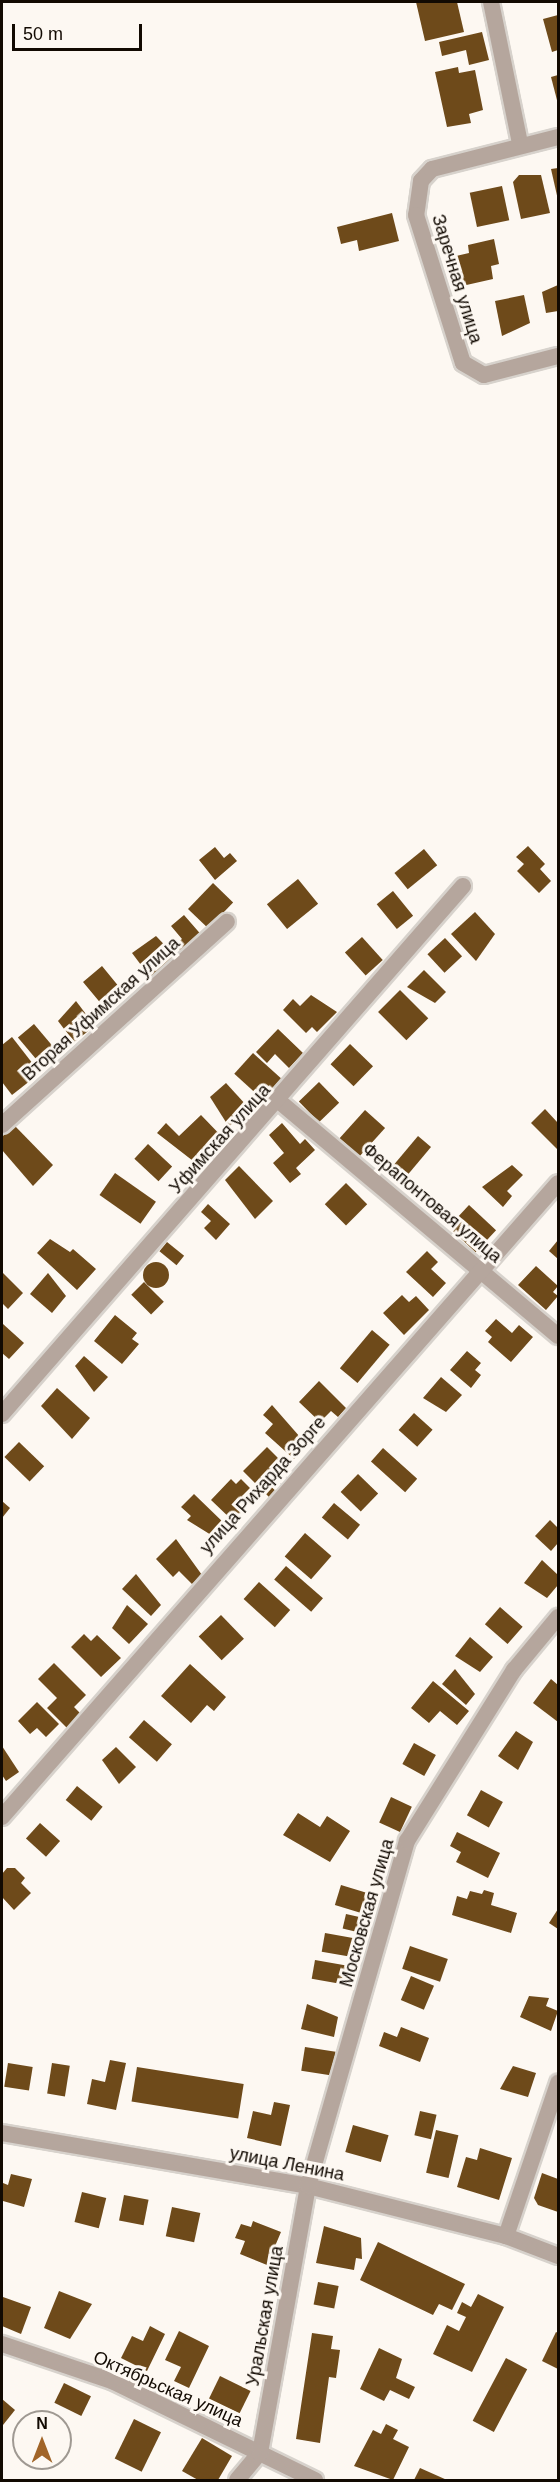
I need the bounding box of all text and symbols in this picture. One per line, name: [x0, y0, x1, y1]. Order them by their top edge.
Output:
scale bar: [15, 12, 146, 50]
text: 50 m: [23, 24, 63, 44]
street label: Заречная улица: [427, 212, 487, 346]
street label: Вторая Уфимская улица: [18, 933, 184, 1085]
street label: Уфимская улица: [165, 1080, 275, 1198]
street label: Ферапонтовая улица: [358, 1138, 506, 1268]
street label: улица Рихарда Зорге: [196, 1412, 330, 1558]
street label: Московская улица: [336, 1836, 398, 1990]
street label: улица Ленина: [228, 2142, 346, 2186]
street label: Уральская улица: [242, 2244, 288, 2388]
street label: Октябрьская улица: [90, 2346, 246, 2432]
north arrow: [12, 2410, 72, 2470]
text: N: [36, 2415, 48, 2432]

